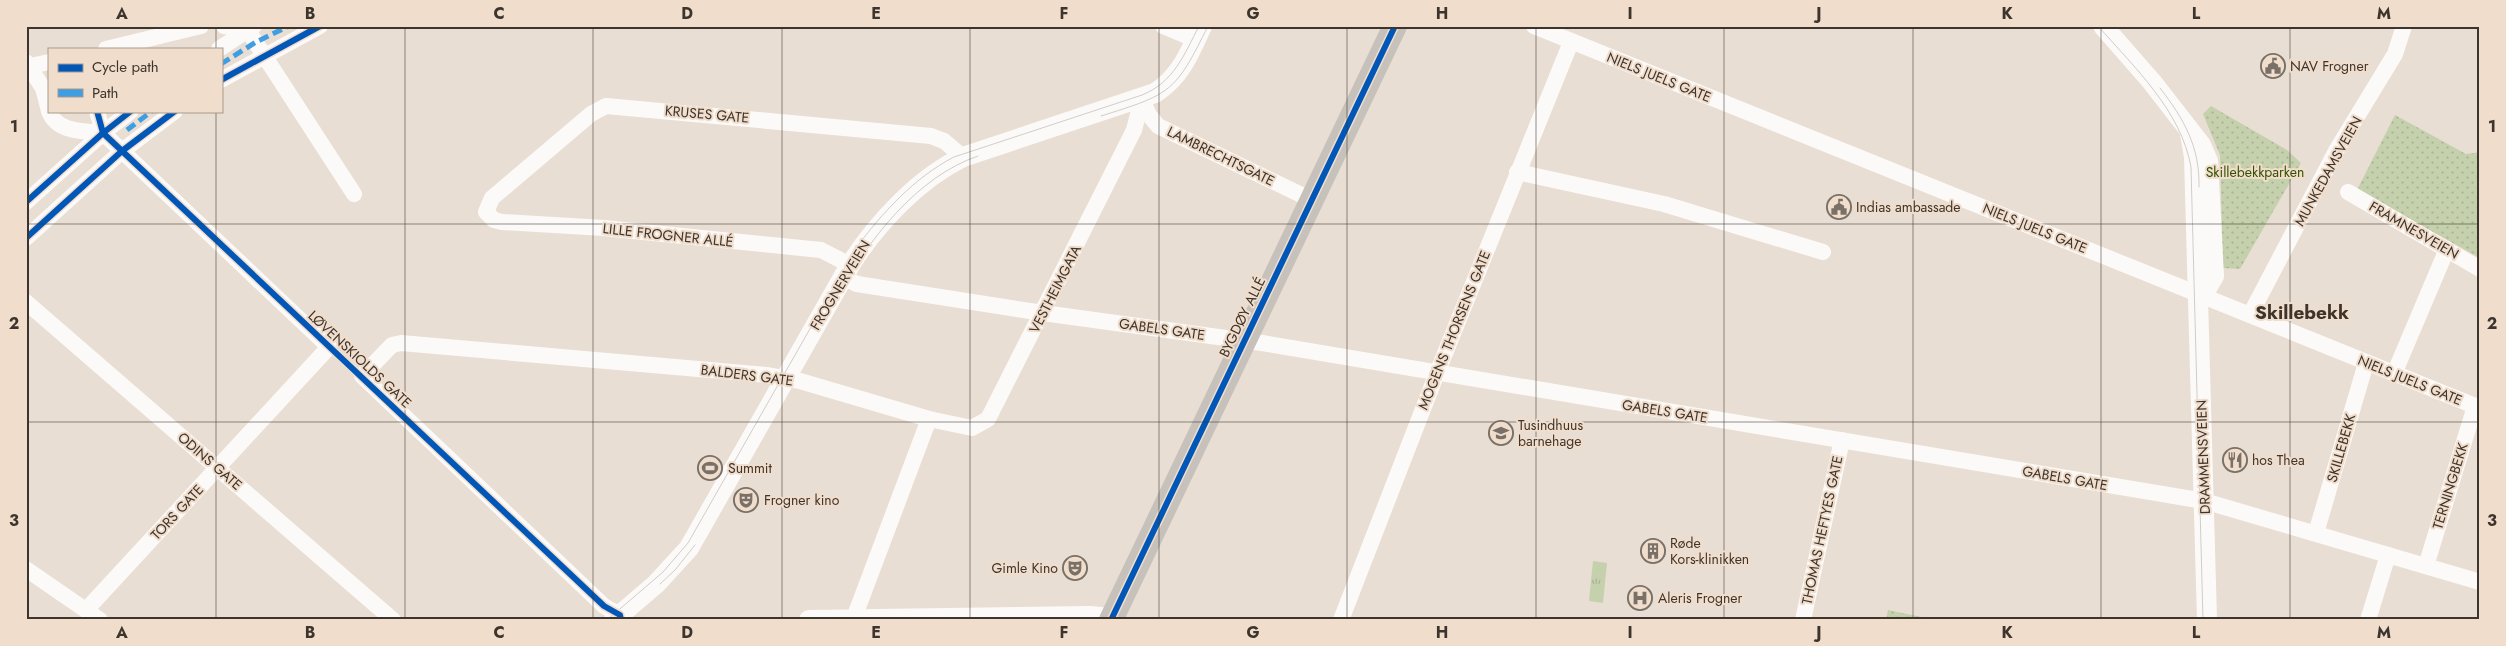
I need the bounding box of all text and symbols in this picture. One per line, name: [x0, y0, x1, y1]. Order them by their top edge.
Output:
text: A: [115, 2, 128, 25]
text: B: [305, 2, 315, 25]
text: C: [493, 2, 505, 25]
text: D: [681, 2, 693, 25]
text: E: [871, 2, 881, 25]
text: F: [1060, 2, 1068, 25]
text: G: [1246, 2, 1260, 25]
text: H: [1436, 2, 1448, 25]
text: I: [1627, 2, 1633, 25]
text: J: [1813, 2, 1822, 25]
text: K: [2001, 2, 2013, 25]
text: L: [2192, 2, 2201, 25]
text: M: [2377, 2, 2391, 25]
street label: NIELS JUELS GATE: [1604, 47, 1714, 107]
legend: [48, 48, 222, 112]
public building icon: NAV Frogner: [2260, 53, 2286, 79]
text: Cycle path: [92, 56, 159, 78]
place label: NAV Frogner: [2290, 56, 2369, 76]
text: Path: [92, 82, 118, 104]
street label: KRUSES GATE: [664, 100, 750, 128]
street label: MUNKEDAMSVEIEN: [2289, 112, 2367, 230]
text: 1: [10, 115, 18, 138]
text: 1: [2488, 115, 2496, 138]
street label: LAMBRECHTSGATE: [1164, 121, 1278, 191]
park label: Skillebekkparken: [2206, 162, 2304, 182]
public building icon: Indias ambassade: [1826, 194, 1852, 220]
street label: FRAMNESVEIEN: [2365, 196, 2463, 264]
place label: Indias ambassade: [1856, 197, 1961, 217]
street label: NIELS JUELS GATE: [1980, 198, 2090, 258]
street label: LILLE FROGNER ALLÉ: [602, 218, 734, 252]
street label: FROGNERVEIEN: [805, 236, 875, 334]
street label: VESTHEIMGATA: [1024, 241, 1086, 337]
street label: MOGENS THORSENS GATE: [1413, 247, 1495, 413]
street label: BYGDØY ALLÉ: [1214, 273, 1270, 361]
district label: Skillebekk: [2255, 299, 2349, 326]
street label: LØVENSKIOLDS GATE: [304, 306, 416, 412]
text: 2: [9, 312, 19, 335]
text: 2: [2487, 312, 2497, 335]
street label: GABELS GATE: [1118, 313, 1206, 345]
street label: NIELS JUELS GATE: [2355, 350, 2465, 410]
street label: BALDERS GATE: [700, 359, 794, 391]
street label: GABELS GATE: [1621, 394, 1709, 428]
street label: DRAMMENSVEIEN: [2191, 399, 2215, 515]
street label: SKILLEBEKK: [2322, 411, 2360, 485]
place label: Tusindhuus barnehage: [1518, 415, 1583, 451]
school or university icon: Tusindhuus barnehage: [1488, 420, 1514, 446]
street label: ODINS GATE: [173, 427, 247, 495]
street label: TERNINGBEKK: [2427, 440, 2473, 532]
restaurant icon: hos Thea: [2222, 447, 2248, 473]
place label: hos Thea: [2252, 450, 2305, 470]
street label: THOMAS HEFTYES GATE: [1796, 454, 1848, 606]
sports icon: Summit: [697, 455, 723, 481]
place label: Summit: [728, 458, 773, 478]
street label: GABELS GATE: [2021, 461, 2109, 495]
street label: TORS GATE: [146, 480, 208, 544]
theatre icon: Frogner kino: [733, 487, 759, 513]
place label: Frogner kino: [764, 490, 840, 510]
text: 3: [9, 509, 19, 532]
text: 3: [2487, 509, 2497, 532]
place label: Røde Kors-klinikken: [1670, 533, 1749, 569]
building icon: Røde Kors-klinikken: [1640, 538, 1666, 564]
theatre icon: Gimle Kino: [1062, 555, 1088, 581]
place label: Gimle Kino: [991, 558, 1058, 578]
hospital icon: Aleris Frogner: [1627, 585, 1653, 611]
place label: Aleris Frogner: [1658, 588, 1742, 608]
text: A: [115, 621, 128, 644]
text: B: [305, 621, 315, 644]
text: C: [493, 621, 505, 644]
text: D: [681, 621, 693, 644]
text: E: [871, 621, 881, 644]
text: F: [1060, 621, 1068, 644]
text: G: [1246, 621, 1260, 644]
text: H: [1436, 621, 1448, 644]
text: I: [1627, 621, 1633, 644]
text: J: [1813, 621, 1822, 644]
text: K: [2001, 621, 2013, 644]
text: L: [2192, 621, 2201, 644]
text: M: [2377, 621, 2391, 644]

